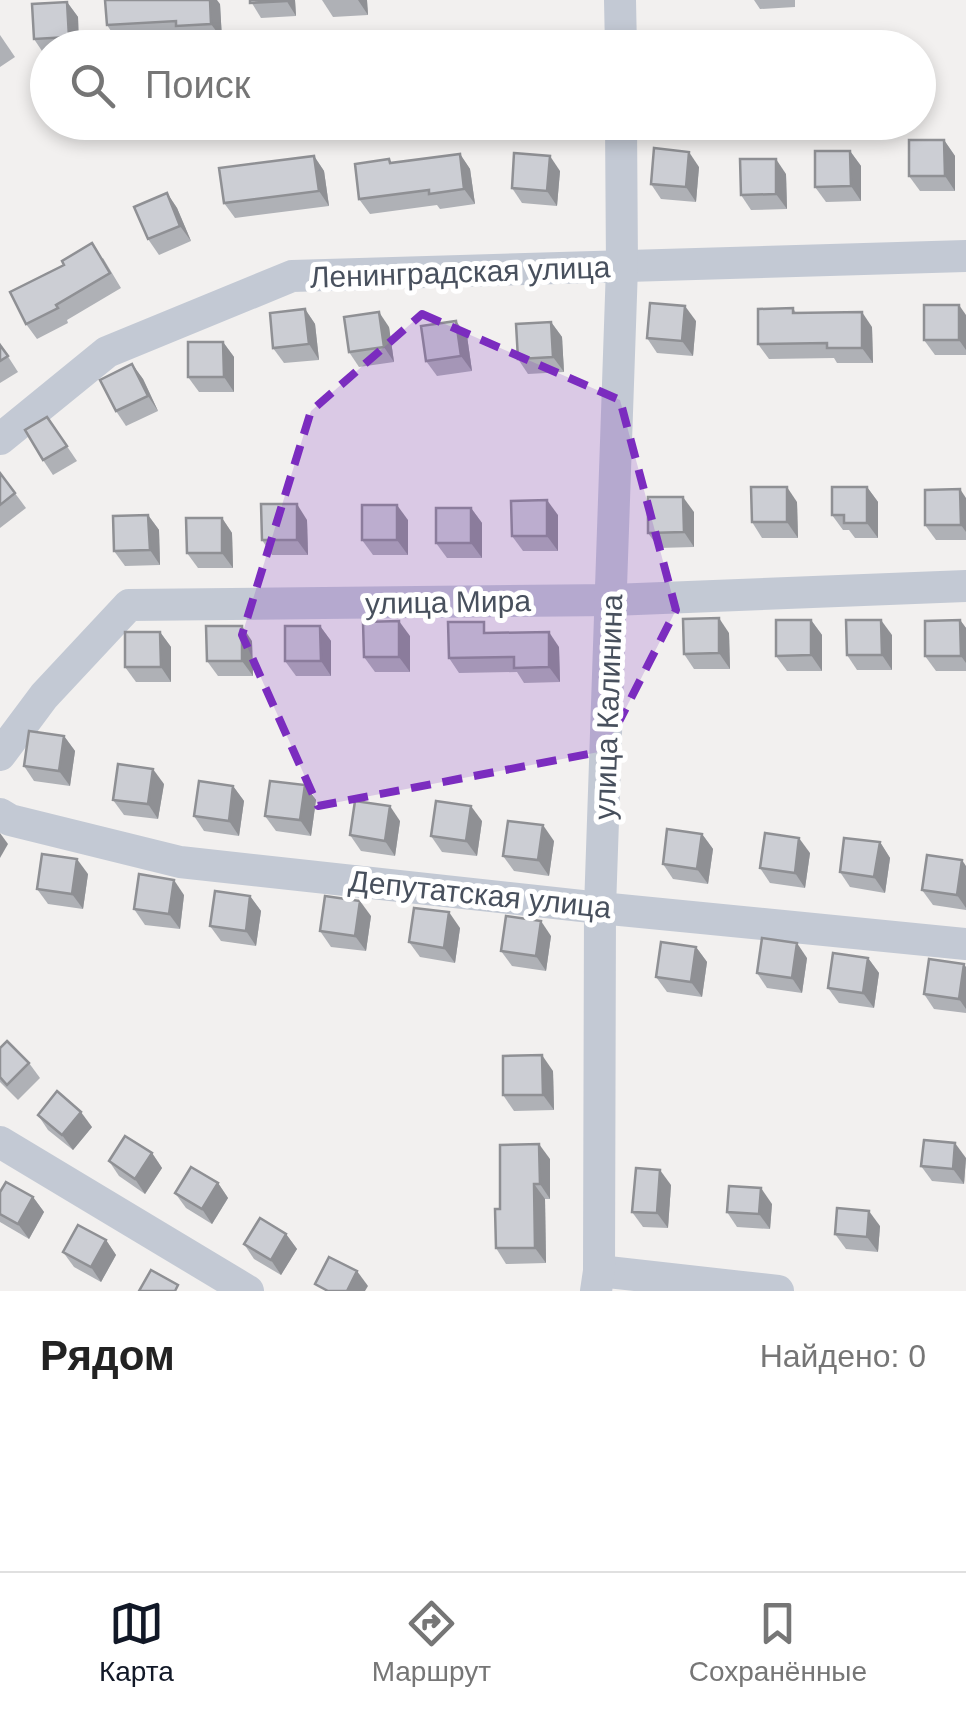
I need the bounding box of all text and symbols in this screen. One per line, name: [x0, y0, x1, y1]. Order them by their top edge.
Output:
search box: [30, 30, 936, 140]
icon: search: [65, 58, 120, 113]
text: Поиск: [145, 64, 250, 106]
street label: Ленинградская улица: [309, 250, 611, 294]
street label: улица Мира: [365, 584, 532, 620]
street label: улица Калинина: [588, 593, 628, 820]
street label: Депутатская улица: [347, 864, 613, 924]
text: Рядом: [40, 1332, 175, 1379]
text: Найдено: 0: [760, 1338, 926, 1374]
tab: Карта: [99, 1596, 174, 1688]
tab: Маршрут: [372, 1596, 491, 1688]
tab: Сохранённые: [689, 1596, 867, 1688]

